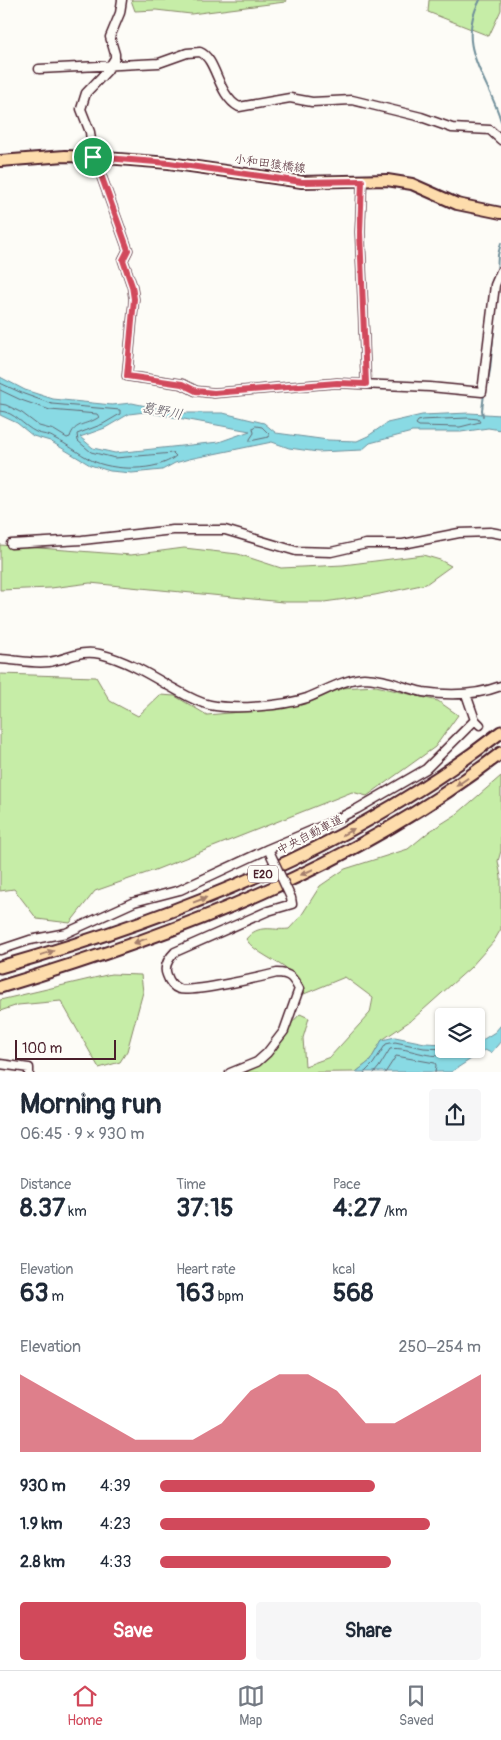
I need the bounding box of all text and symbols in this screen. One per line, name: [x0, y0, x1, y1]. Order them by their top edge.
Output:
pin: [72, 136, 114, 178]
icon: arrive: [79, 143, 107, 171]
street label: 小和田猿橋線: [233, 152, 307, 176]
water label: 葛野川: [140, 399, 184, 423]
one-way arrow: [455, 777, 469, 787]
street label: 中央自動車道: [275, 812, 345, 858]
one-way arrow: [340, 828, 355, 836]
road number: E20: [248, 866, 278, 882]
one-way arrow: [299, 868, 314, 876]
one-way arrow: [193, 896, 208, 903]
one-way arrow: [132, 937, 147, 945]
one-way arrow: [39, 949, 54, 956]
map controls: [435, 1008, 485, 1058]
button: layers: [435, 1008, 485, 1058]
scale bar: [15, 1038, 116, 1061]
text: 100 m: [22, 1040, 62, 1057]
text: Morning run: [20, 1087, 162, 1122]
button: share: [429, 1089, 481, 1141]
text: 06:45 · 9 × 930 m: [20, 1124, 144, 1144]
text: Distance: [20, 1176, 71, 1193]
text: Time: [176, 1176, 206, 1193]
text: Pace: [333, 1176, 360, 1193]
text: 8.37: [20, 1193, 65, 1224]
text: 37:15: [176, 1193, 234, 1224]
text: 4:27: [333, 1193, 381, 1224]
text: km: [65, 1203, 87, 1220]
text: /km: [381, 1203, 407, 1220]
text: Elevation: [20, 1261, 73, 1278]
text: Heart rate: [176, 1261, 235, 1278]
text: kcal: [333, 1261, 355, 1278]
text: 63: [20, 1278, 49, 1309]
text: 163: [176, 1278, 215, 1309]
text: 568: [333, 1278, 373, 1309]
text: m: [49, 1288, 64, 1305]
text: bpm: [215, 1288, 244, 1305]
text: Elevation: [20, 1337, 81, 1357]
text: 250–254 m: [398, 1337, 481, 1357]
text: 930 m: [20, 1476, 66, 1496]
text: 4:39: [100, 1476, 131, 1496]
text: 1.9 km: [20, 1514, 62, 1534]
text: 4:23: [100, 1514, 131, 1534]
text: 2.8 km: [20, 1552, 65, 1572]
text: 4:33: [100, 1552, 131, 1572]
button: Save: [20, 1602, 246, 1660]
button: Share: [256, 1602, 481, 1660]
tab: Home: [67, 1682, 102, 1729]
tab: Map: [237, 1682, 265, 1729]
tab: Saved: [399, 1682, 434, 1729]

